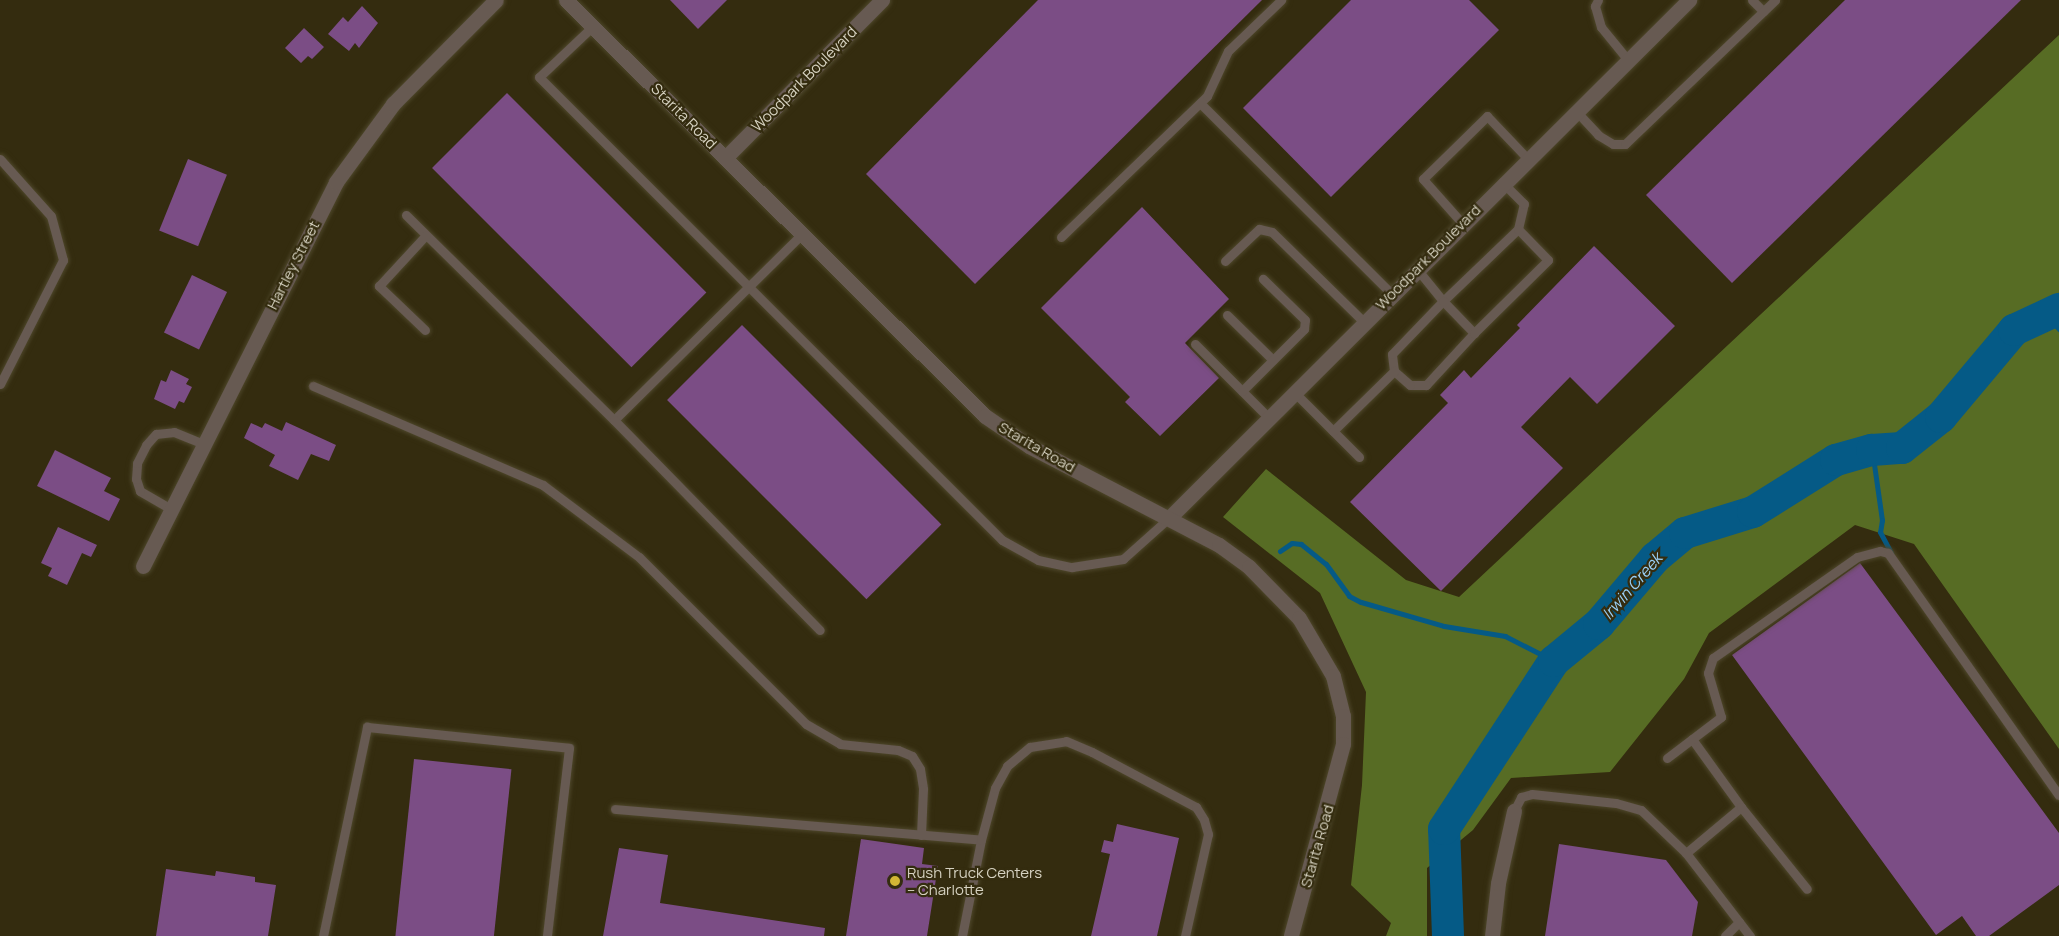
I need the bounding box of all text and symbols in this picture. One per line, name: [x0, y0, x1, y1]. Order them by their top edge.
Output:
street label: Woodpark Boulevard: [748, 23, 860, 135]
street label: Starita Road: [647, 79, 721, 153]
street label: Woodpark Boulevard: [1372, 201, 1484, 313]
street label: Hartley Street: [263, 218, 323, 312]
street label: Starita Road: [996, 418, 1078, 476]
water label: Irwin Creek: [1598, 549, 1666, 623]
street label: Starita Road: [1297, 802, 1337, 890]
place label: Rush Truck Centers – Charlotte: [907, 863, 1042, 898]
marker: Rush Truck Centers – Charlotte: [888, 874, 902, 888]

